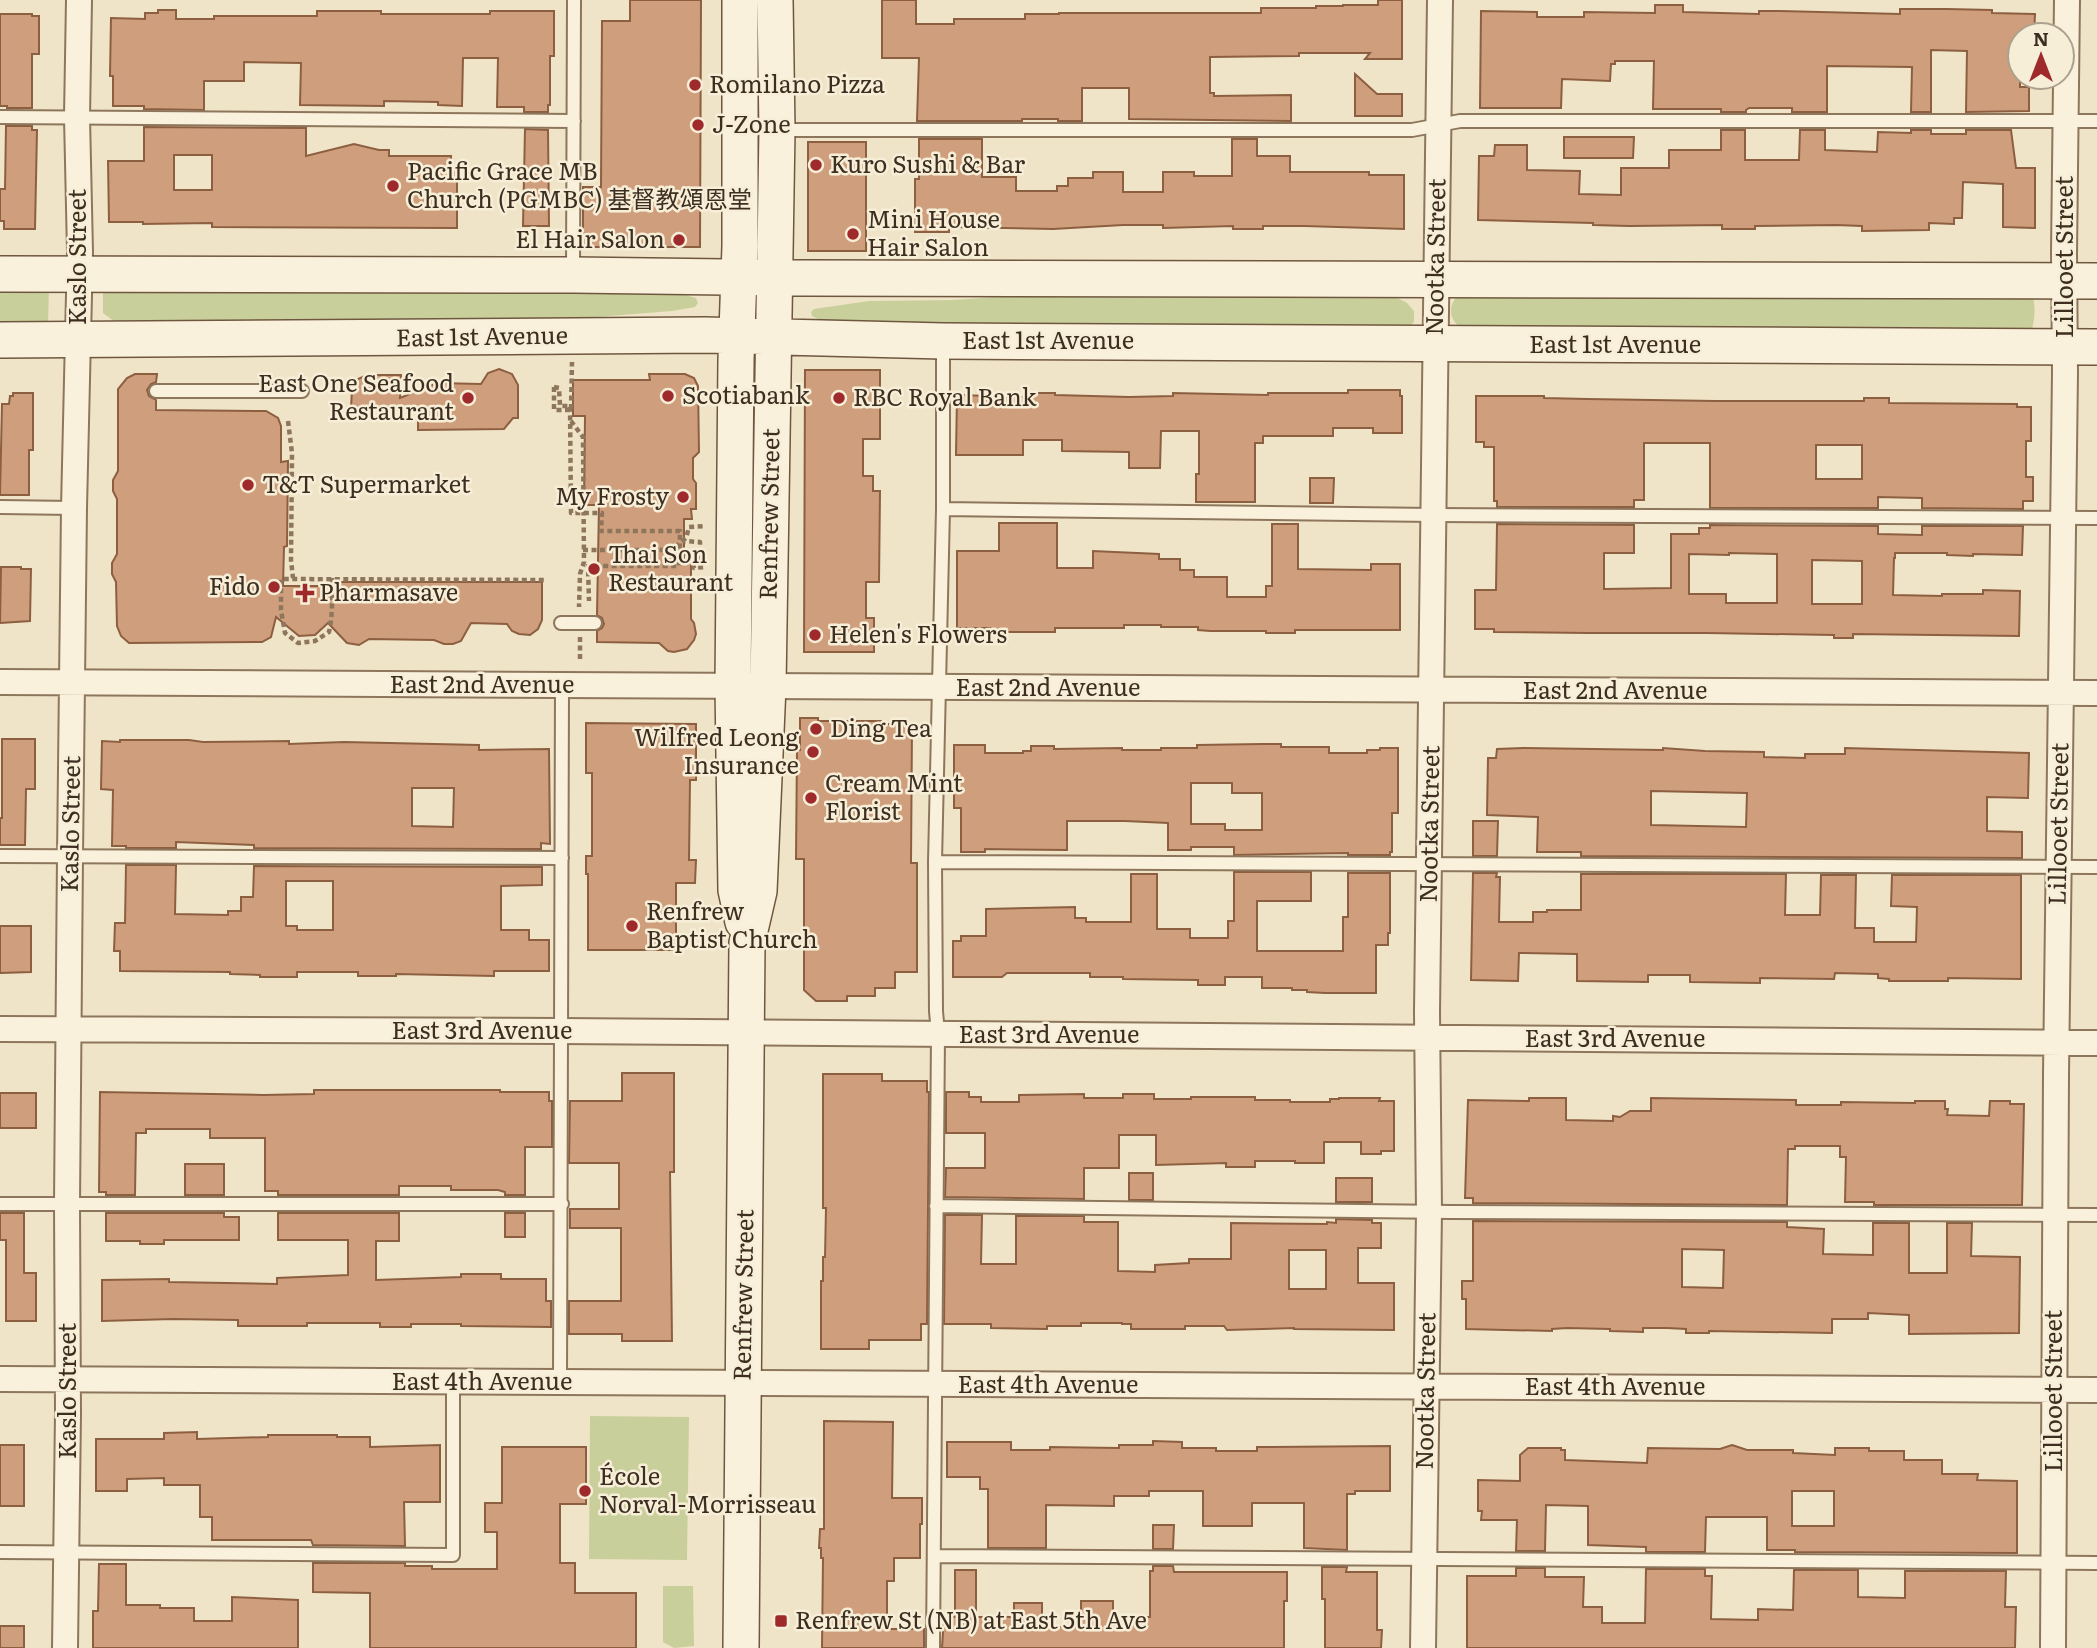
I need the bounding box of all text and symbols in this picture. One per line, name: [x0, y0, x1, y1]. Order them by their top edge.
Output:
north arrow: [2006, 21, 2076, 91]
text: N: [2033, 24, 2049, 52]
place label: Romilano Pizza: [709, 65, 885, 100]
marker: Romilano Pizza: [687, 77, 703, 93]
place label: J-Zone: [712, 105, 791, 140]
marker: J-Zone: [690, 117, 706, 133]
place label: Kuro Sushi & Bar: [830, 145, 1026, 180]
place label: Pacific Grace MB Church (PGMBC) 基督教頌恩堂: [407, 152, 752, 215]
marker: Kuro Sushi & Bar: [808, 157, 824, 173]
street label: Lillooet Street: [2045, 175, 2080, 338]
marker: Pacific Grace MB Church (PGMBC) 基督教頌恩堂: [385, 178, 401, 194]
street label: Nootka Street: [1415, 178, 1452, 336]
street label: Kaslo Street: [58, 188, 93, 325]
place label: Mini House Hair Salon: [867, 200, 1000, 263]
place label: El Hair Salon: [515, 220, 665, 255]
marker: Mini House Hair Salon: [845, 226, 861, 242]
marker: El Hair Salon: [671, 232, 687, 248]
street label: East 1st Avenue: [396, 316, 568, 354]
street label: East 1st Avenue: [962, 321, 1134, 356]
street label: East 1st Avenue: [1529, 325, 1701, 360]
place label: East One Seafood Restaurant: [258, 364, 454, 427]
place label: Scotiabank: [682, 376, 810, 411]
place label: RBC Royal Bank: [853, 378, 1037, 413]
marker: Scotiabank: [660, 388, 676, 404]
marker: East One Seafood Restaurant: [460, 390, 476, 406]
marker: RBC Royal Bank: [831, 390, 847, 406]
street label: Renfrew Street: [749, 428, 786, 600]
place label: T&T Supermarket: [262, 465, 471, 500]
marker: T&T Supermarket: [240, 477, 256, 493]
place label: My Frosty: [555, 477, 669, 512]
marker: My Frosty: [675, 489, 691, 505]
place label: Thai Son Restaurant: [608, 535, 734, 598]
marker: Thai Son Restaurant: [586, 561, 602, 577]
place label: Fido: [209, 567, 260, 602]
place label: Pharmasave: [319, 573, 458, 608]
marker: Fido: [266, 579, 282, 595]
marker: Pharmasave: [297, 585, 313, 601]
place label: Helen's Flowers: [829, 615, 1007, 650]
marker: Helen's Flowers: [807, 627, 823, 643]
street label: East 2nd Avenue: [390, 665, 574, 700]
street label: East 2nd Avenue: [956, 668, 1140, 703]
street label: East 2nd Avenue: [1523, 671, 1707, 706]
place label: Ding Tea: [830, 709, 932, 744]
place label: Wilfred Leong Insurance: [634, 718, 800, 781]
marker: Ding Tea: [808, 721, 824, 737]
street label: Lillooet Street: [2038, 742, 2075, 906]
marker: Wilfred Leong Insurance: [805, 744, 821, 760]
street label: Nootka Street: [1409, 745, 1446, 903]
street label: Kaslo Street: [50, 755, 87, 893]
place label: Cream Mint Florist: [825, 764, 963, 827]
marker: Cream Mint Florist: [803, 790, 819, 806]
place label: Renfrew Baptist Church: [646, 892, 818, 955]
marker: Renfrew Baptist Church: [624, 918, 640, 934]
street label: East 3rd Avenue: [392, 1011, 572, 1046]
street label: East 3rd Avenue: [959, 1015, 1139, 1050]
street label: East 3rd Avenue: [1525, 1019, 1705, 1054]
street label: Renfrew Street: [723, 1209, 760, 1381]
street label: Lillooet Street: [2034, 1309, 2069, 1472]
street label: Nootka Street: [1405, 1312, 1442, 1470]
street label: Kaslo Street: [48, 1322, 83, 1459]
street label: East 4th Avenue: [392, 1362, 572, 1397]
street label: East 4th Avenue: [958, 1365, 1138, 1400]
street label: East 4th Avenue: [1525, 1367, 1705, 1402]
place label: École Norval-Morrisseau: [599, 1457, 816, 1520]
marker: École Norval-Morrisseau: [577, 1483, 593, 1499]
place label: Renfrew St (NB) at East 5th Ave: [795, 1601, 1147, 1636]
marker: Renfrew St (NB) at East 5th Ave: [773, 1613, 789, 1629]

